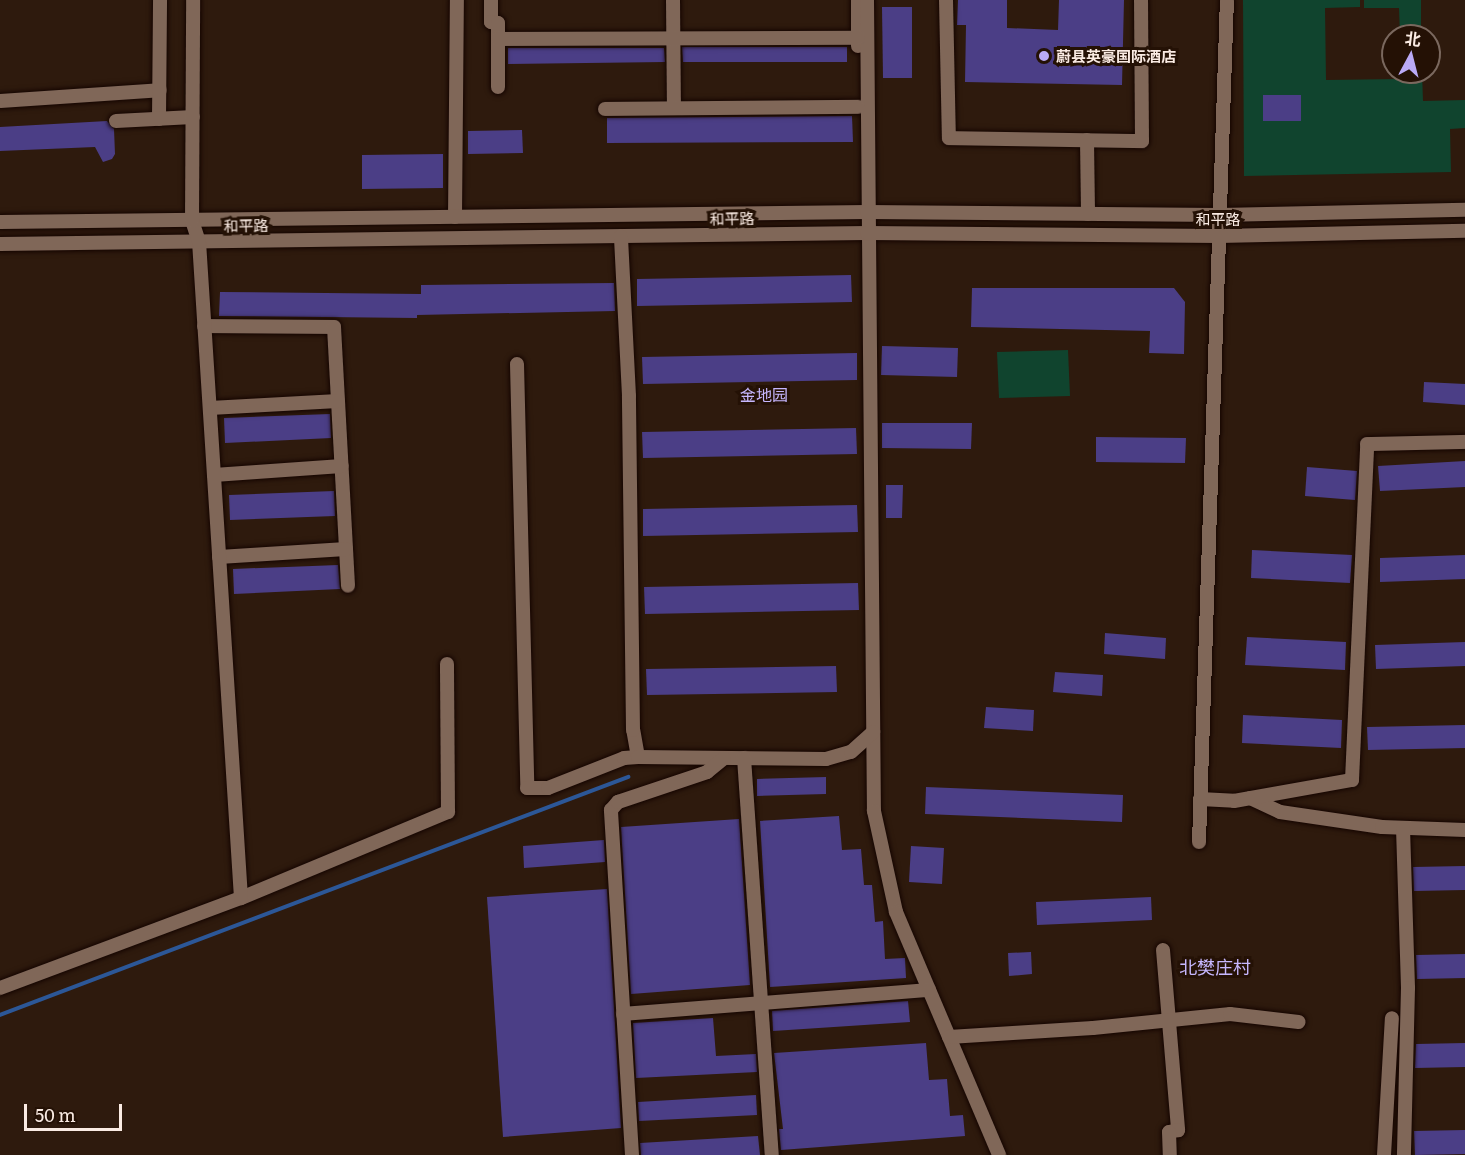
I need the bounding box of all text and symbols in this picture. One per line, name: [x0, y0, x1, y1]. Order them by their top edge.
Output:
north arrow: [1381, 24, 1441, 84]
text: 北: [1404, 25, 1422, 51]
place label: 蔚县英豪国际酒店: [1056, 47, 1176, 65]
marker: 蔚县英豪国际酒店: [1037, 49, 1051, 63]
street label: 和平路: [709, 209, 755, 227]
street label: 和平路: [1196, 210, 1240, 228]
street label: 和平路: [223, 216, 269, 234]
district label: 金地园: [740, 384, 788, 404]
district label: 北樊庄村: [1179, 956, 1251, 978]
scale bar: [27, 1092, 124, 1130]
text: 50 m: [35, 1101, 76, 1128]

